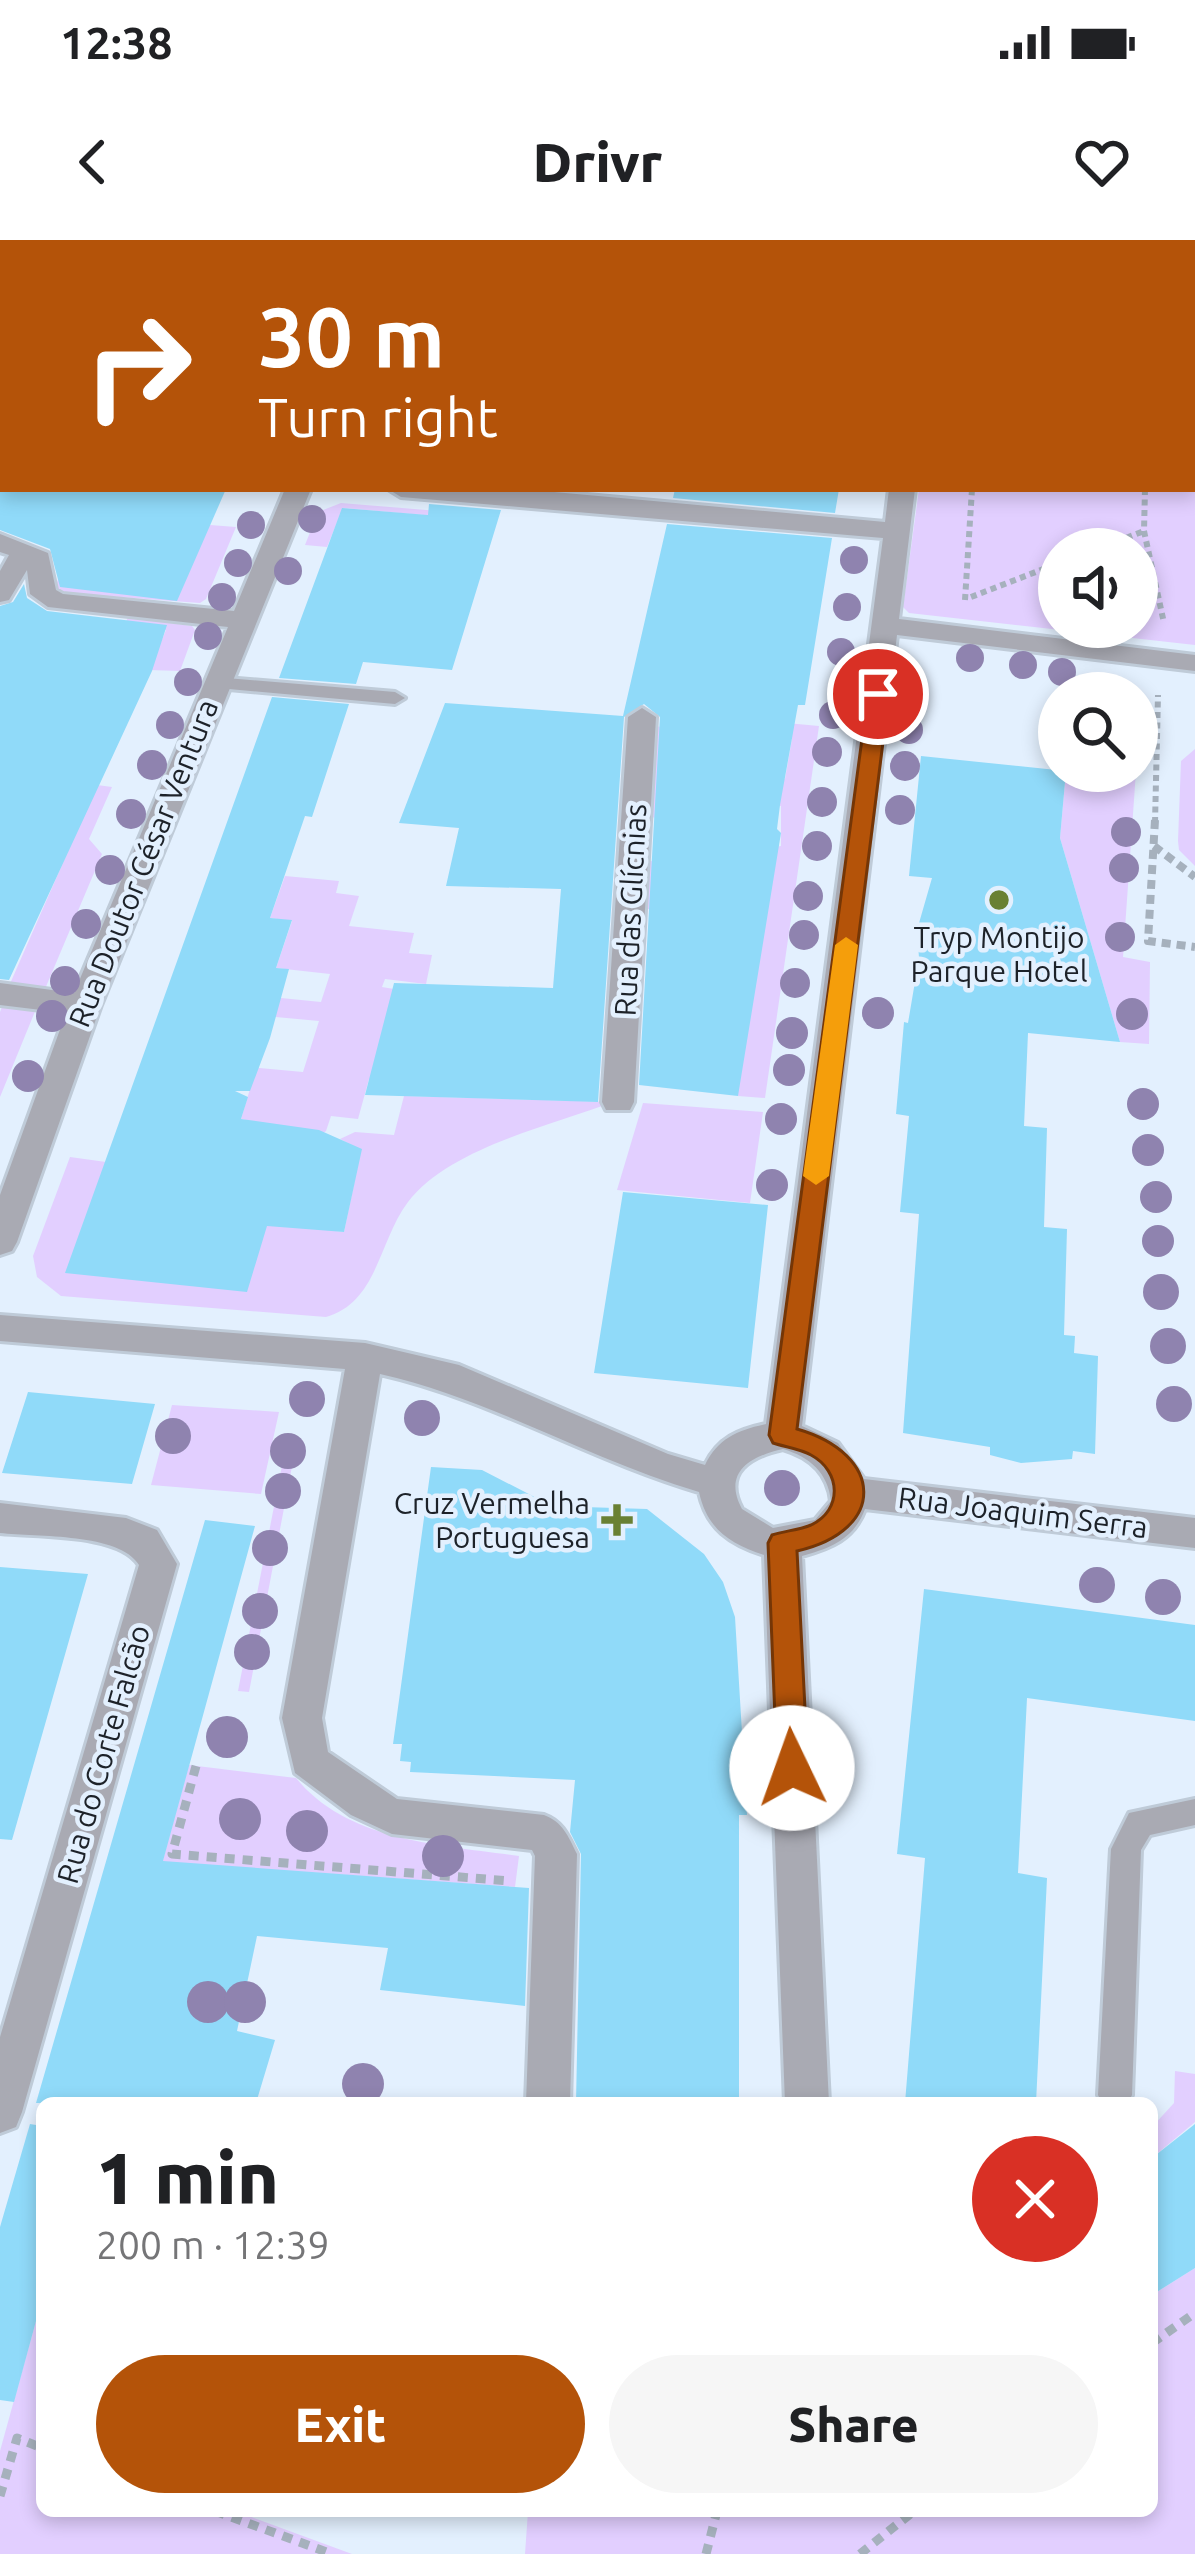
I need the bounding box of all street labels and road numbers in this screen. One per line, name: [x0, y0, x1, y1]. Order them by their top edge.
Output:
street label: Rua Doutor César Ventura: [62, 694, 224, 1032]
street label: Rua das Glícnias: [607, 803, 653, 1017]
street label: Rua Joaquim Serra: [896, 1480, 1150, 1544]
street label: Rua do Corte Falcão: [50, 1621, 156, 1887]

